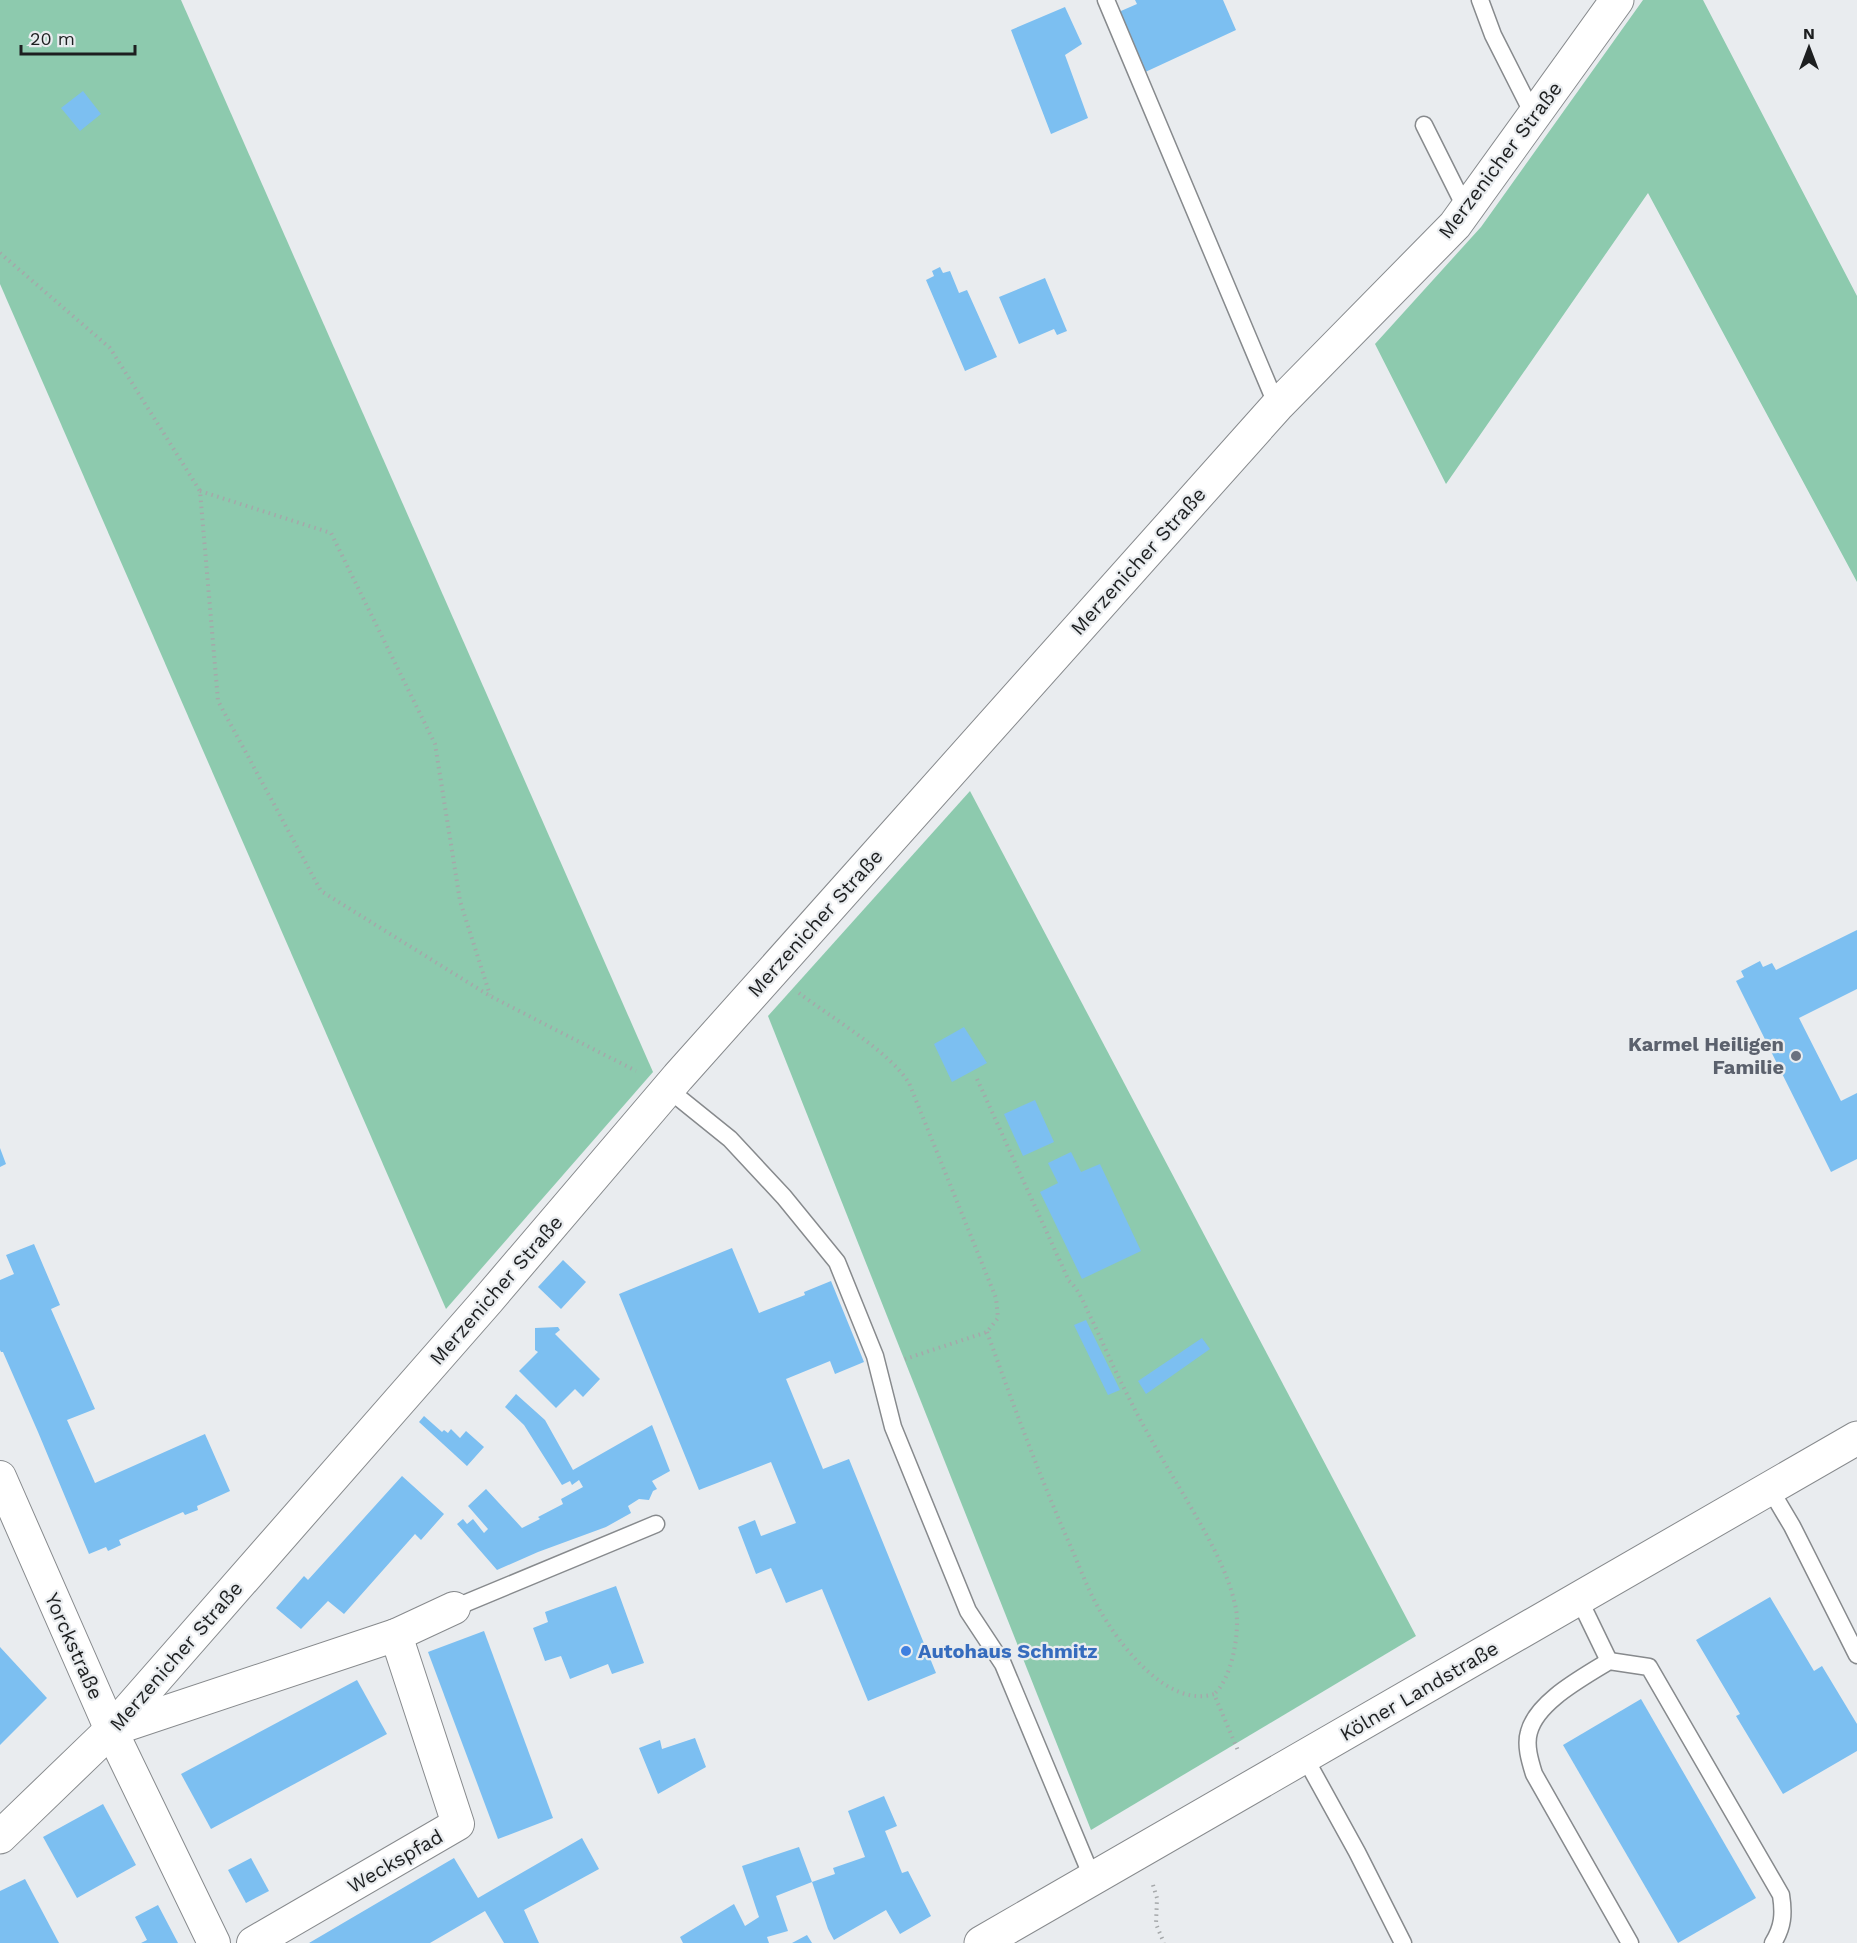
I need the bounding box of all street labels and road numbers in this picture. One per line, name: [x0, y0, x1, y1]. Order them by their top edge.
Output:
street label: Merzenicher Straße: [1433, 77, 1567, 243]
street label: Merzenicher Straße: [1065, 482, 1211, 640]
street label: Merzenicher Straße: [742, 844, 888, 1002]
street label: Merzenicher Straße: [425, 1210, 567, 1370]
street label: Merzenicher Straße: [105, 1576, 247, 1736]
street label: Yorckstraße: [40, 1589, 108, 1703]
street label: Kölner Landstraße: [1335, 1636, 1503, 1746]
street label: Weckspfad: [343, 1824, 447, 1898]

